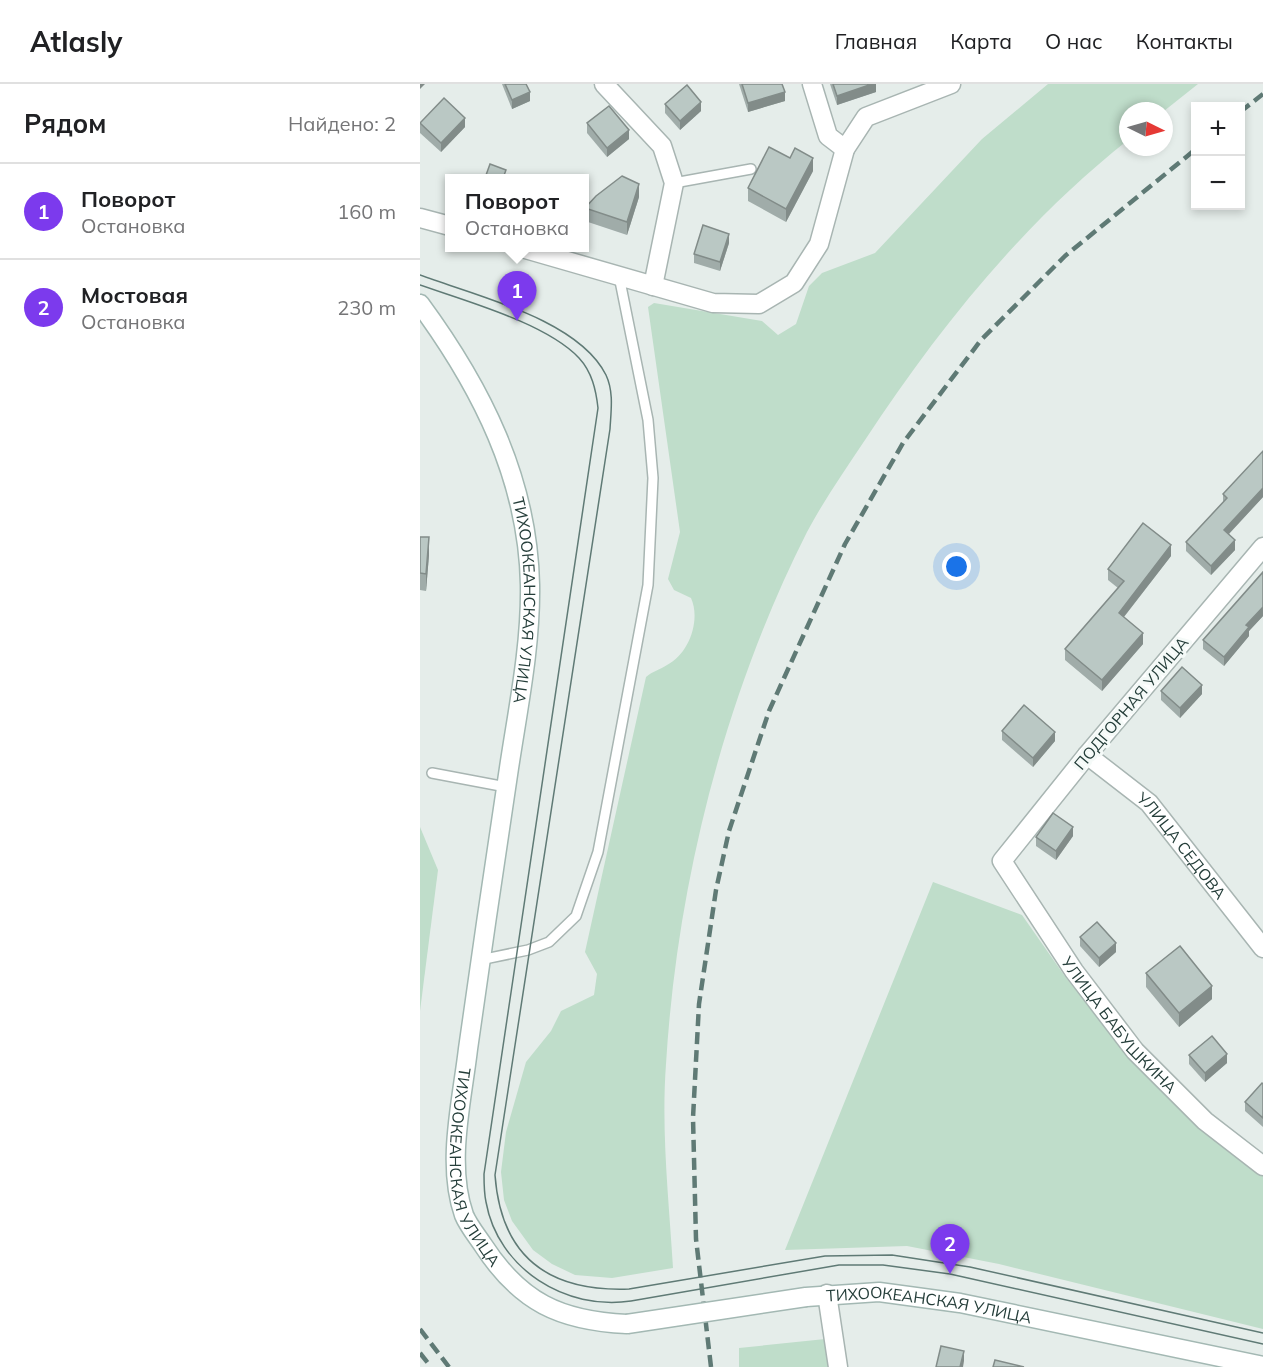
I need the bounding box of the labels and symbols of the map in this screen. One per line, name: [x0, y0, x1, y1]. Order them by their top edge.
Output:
north arrow: [1119, 102, 1173, 156]
pin: 1: [498, 272, 536, 321]
street label: ТИХООКЕАНСКАЯ УЛИЦА: [508, 495, 540, 705]
your location: [942, 552, 971, 581]
street label: ПОДГОРНАЯ УЛИЦА: [1070, 632, 1193, 773]
street label: УЛИЦА СЕДОВА: [1132, 787, 1231, 903]
street label: УЛИЦА БАБУШКИНА: [1057, 952, 1181, 1097]
street label: ТИХООКЕАНСКАЯ УЛИЦА: [446, 1066, 505, 1270]
pin: 2: [930, 1224, 970, 1274]
street label: ТИХООКЕАНСКАЯ УЛИЦА: [825, 1282, 1034, 1328]

